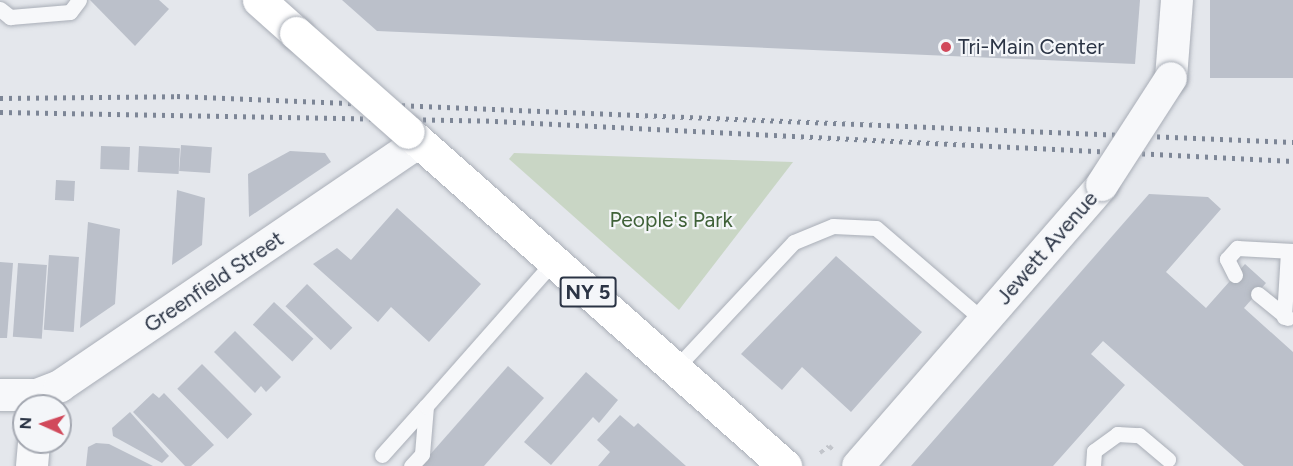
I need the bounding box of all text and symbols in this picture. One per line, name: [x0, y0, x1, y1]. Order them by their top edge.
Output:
place label: Tri-Main Center: [958, 34, 1104, 60]
marker: Tri-Main Center: [939, 40, 953, 54]
street label: Jewett Avenue: [991, 186, 1103, 310]
park label: People's Park: [609, 207, 733, 233]
street label: Greenfield Street: [140, 226, 288, 338]
road number: NY 5: [560, 275, 616, 309]
north arrow: [12, 394, 72, 454]
text: N: [16, 416, 35, 430]

